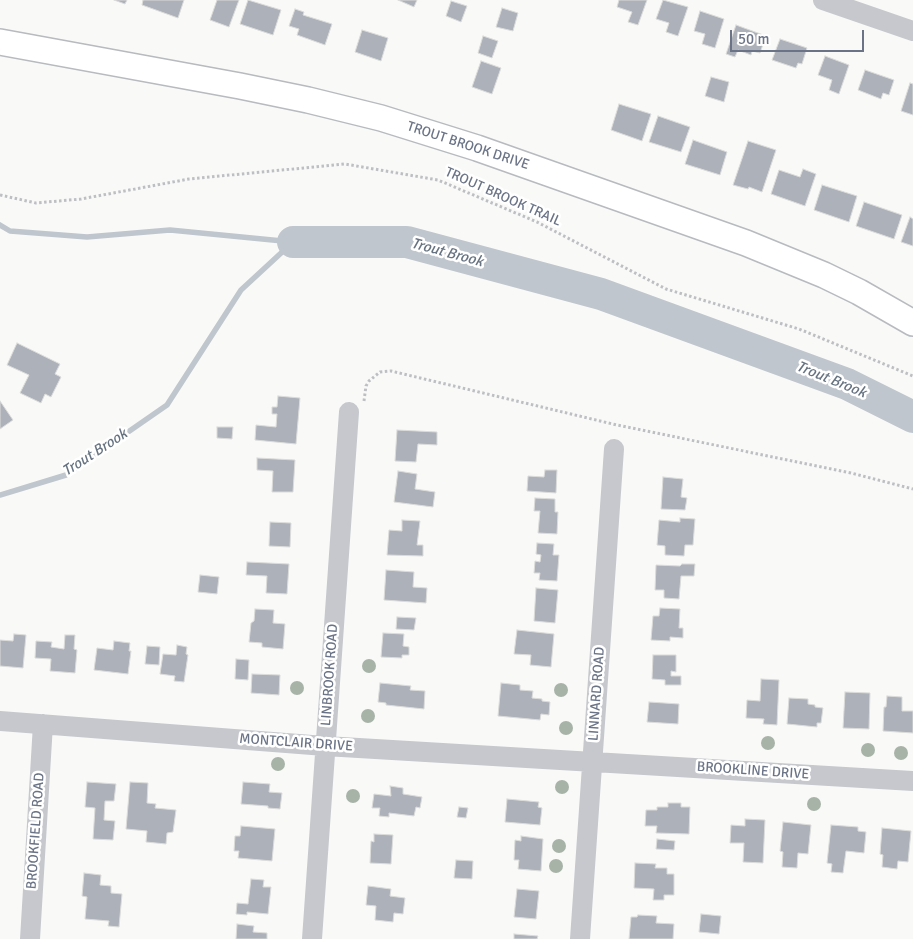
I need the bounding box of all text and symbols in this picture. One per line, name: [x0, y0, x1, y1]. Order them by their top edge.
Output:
scale bar: [733, 20, 867, 52]
text: 50 m: [738, 30, 769, 48]
street label: TROUT BROOK DRIVE: [405, 118, 531, 174]
street label: TROUT BROOK TRAIL: [442, 164, 564, 230]
water label: Trout Brook: [409, 235, 485, 271]
water label: Trout Brook: [793, 358, 869, 402]
water label: Trout Brook: [59, 425, 131, 481]
street label: LINBROOK ROAD: [318, 623, 342, 727]
street label: LINNARD ROAD: [585, 646, 609, 742]
street label: MONTCLAIR DRIVE: [239, 731, 353, 755]
street label: BROOKLINE DRIVE: [696, 759, 810, 783]
street label: BROOKFIELD ROAD: [24, 772, 48, 890]

